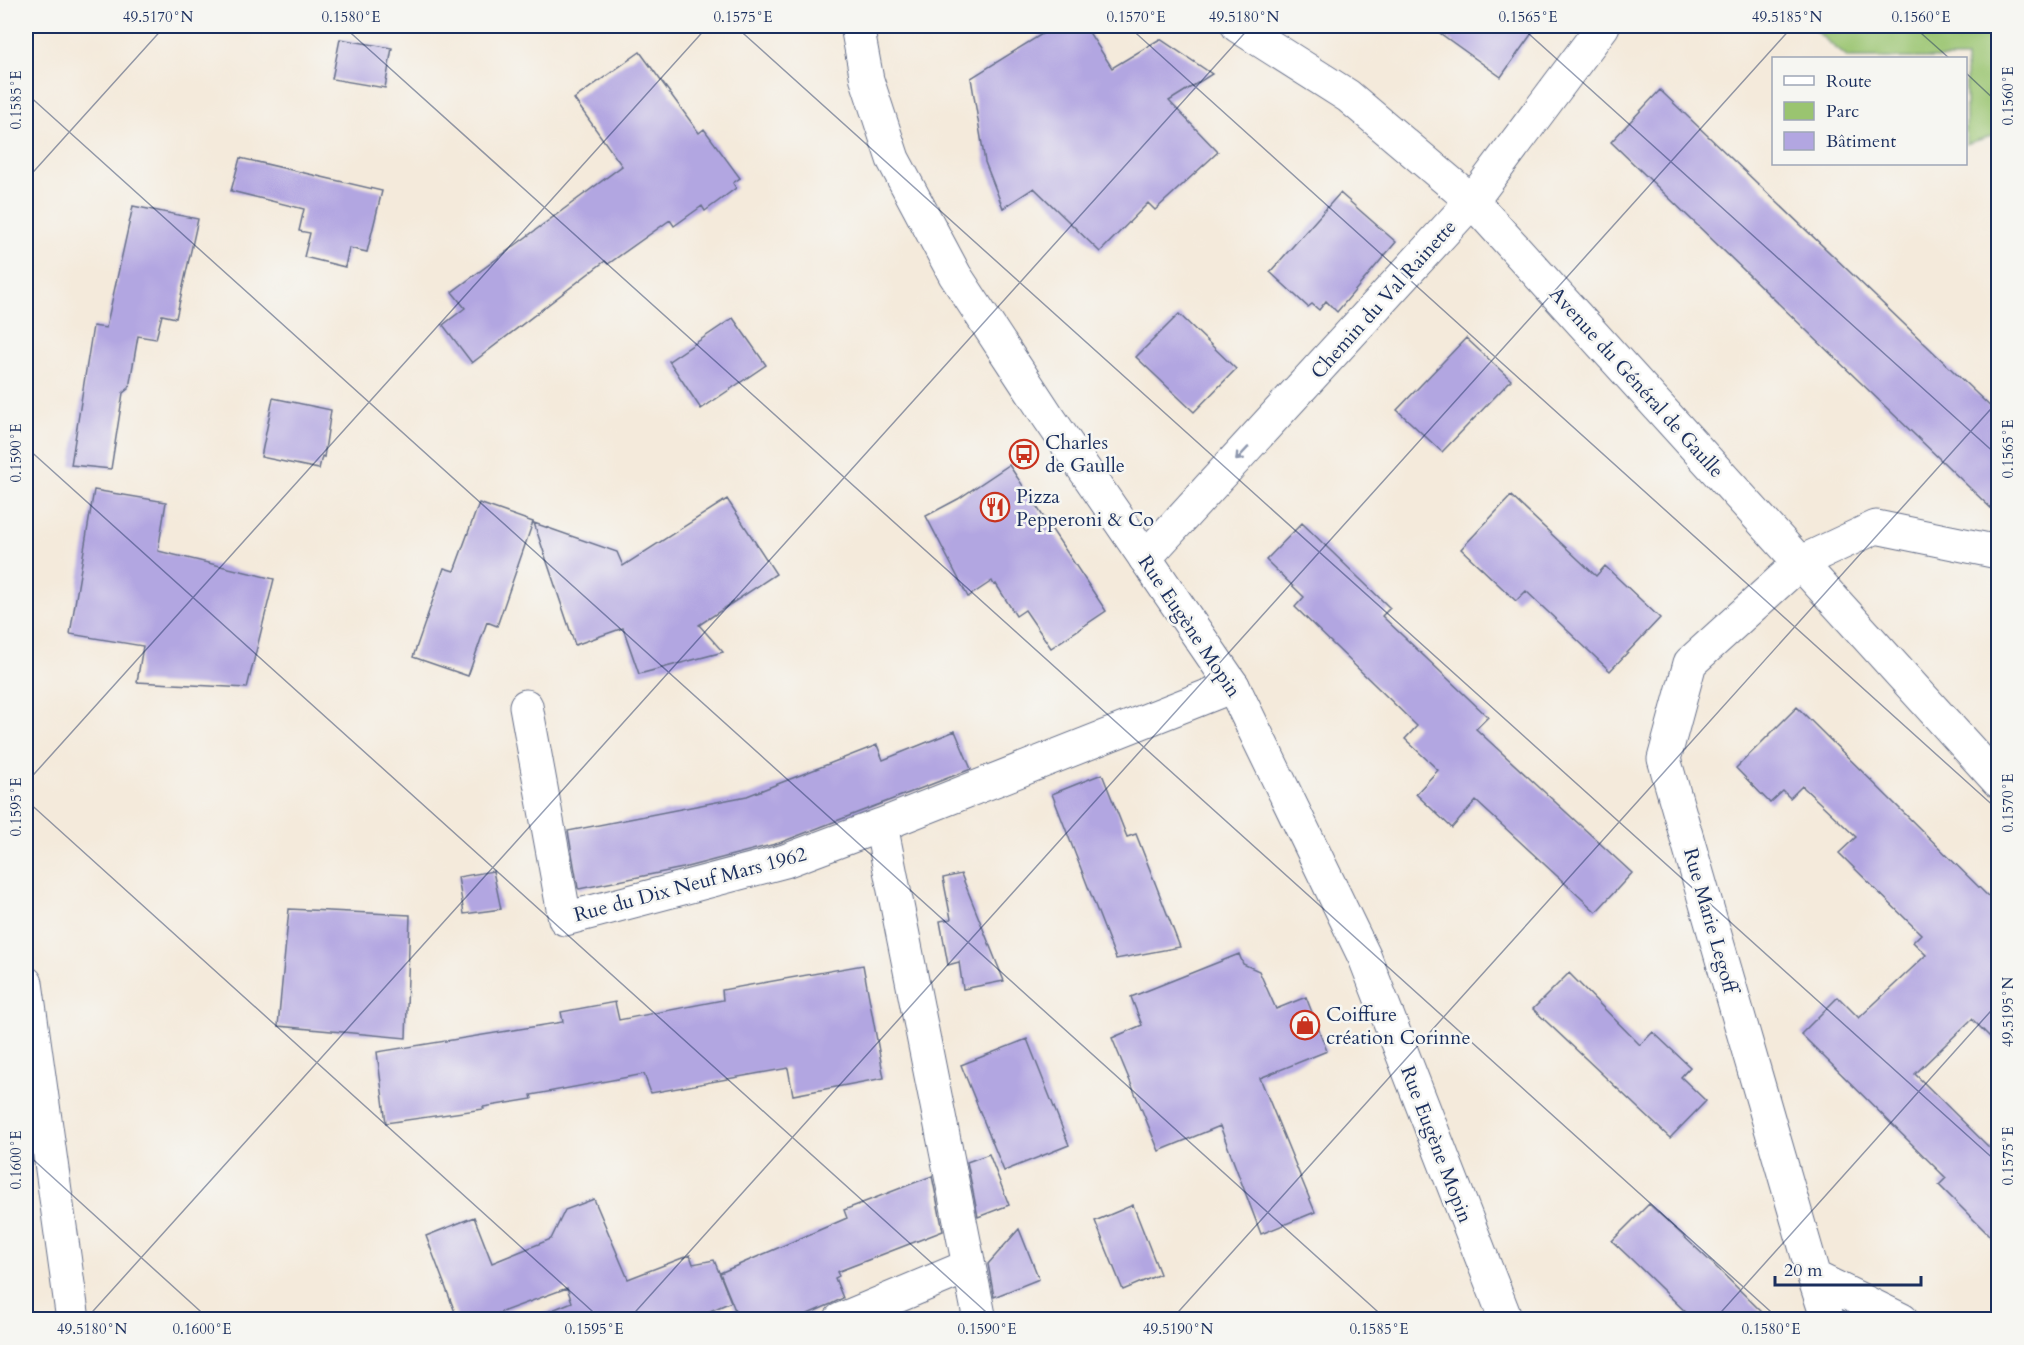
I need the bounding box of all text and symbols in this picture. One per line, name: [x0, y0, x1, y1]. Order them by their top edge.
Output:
text: 49.5170°N: [123, 7, 193, 27]
text: 0.1580°E: [321, 7, 381, 27]
text: 0.1575°E: [713, 7, 773, 27]
text: 0.1570°E: [1106, 7, 1166, 27]
text: 49.5180°N: [1209, 7, 1279, 27]
text: 0.1565°E: [1498, 7, 1558, 27]
text: 49.5185°N: [1752, 7, 1822, 27]
text: 0.1560°E: [1891, 7, 1951, 27]
legend: [1772, 57, 1967, 165]
text: 0.1560°E: [1998, 66, 2018, 126]
text: Route: [1826, 69, 1872, 94]
text: 0.1585°E: [6, 70, 26, 130]
text: Parc: [1826, 99, 1859, 124]
text: Bâtiment: [1826, 129, 1896, 154]
street label: Chemin du Val Rainette: [1305, 214, 1462, 385]
street label: Avenue du Général de Gaulle: [1543, 281, 1730, 484]
text: 0.1565°E: [1998, 419, 2018, 479]
text: 0.1590°E: [6, 423, 26, 483]
place label: Charles de Gaulle: [1045, 429, 1125, 479]
bus stop icon: Charles de Gaulle: [1008, 438, 1040, 470]
one-way arrow: [1235, 446, 1249, 461]
place label: Pizza Pepperoni & Co: [1016, 483, 1154, 533]
restaurant icon: Pizza Pepperoni & Co: [979, 491, 1011, 523]
street label: Rue Eugène Mopin: [1132, 550, 1248, 703]
text: 0.1570°E: [1998, 773, 2018, 833]
text: 0.1595°E: [6, 777, 26, 837]
street label: Rue du Dix Neuf Mars 1962: [571, 840, 809, 929]
street label: Rue Marie Legoff: [1677, 845, 1745, 999]
text: 49.5195°N: [1998, 977, 2018, 1047]
place label: Coiffure création Corinne: [1326, 1001, 1470, 1051]
shop icon: Coiffure création Corinne: [1289, 1009, 1321, 1041]
street label: Rue Eugène Mopin: [1394, 1062, 1479, 1227]
text: 0.1575°E: [1998, 1126, 2018, 1186]
text: 0.1600°E: [6, 1130, 26, 1190]
scale bar: [1775, 1249, 1920, 1287]
text: 20 m: [1784, 1258, 1823, 1283]
text: 49.5180°N: [57, 1319, 127, 1339]
text: 0.1600°E: [172, 1319, 232, 1339]
text: 0.1595°E: [564, 1319, 624, 1339]
text: 0.1590°E: [957, 1319, 1017, 1339]
text: 49.5190°N: [1143, 1319, 1213, 1339]
text: 0.1585°E: [1349, 1319, 1409, 1339]
text: 0.1580°E: [1741, 1319, 1801, 1339]

